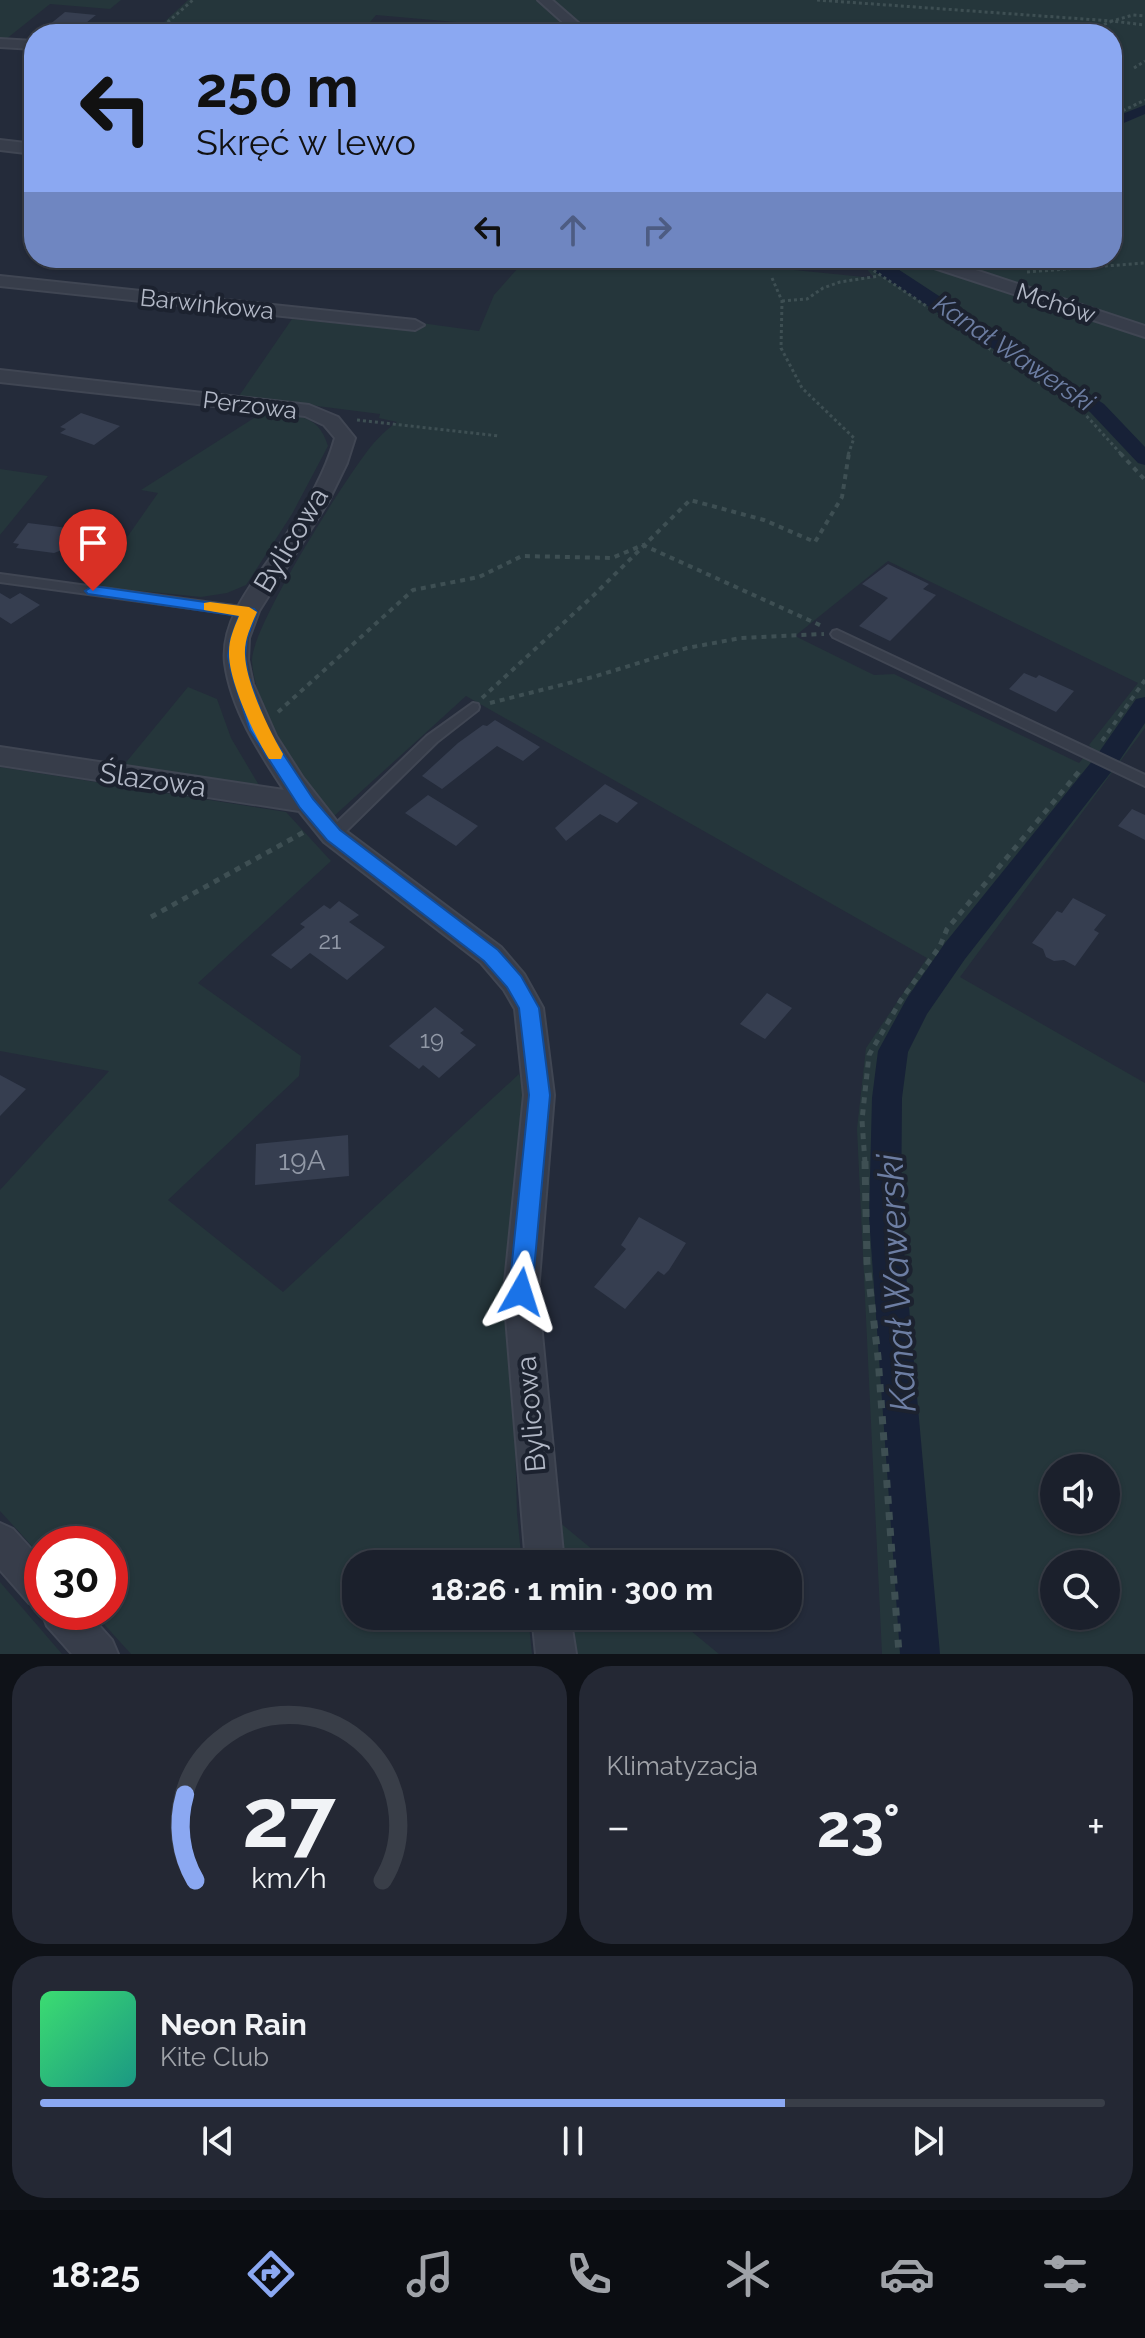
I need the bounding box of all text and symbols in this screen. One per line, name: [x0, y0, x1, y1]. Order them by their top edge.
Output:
text: 250 m: [196, 54, 359, 120]
icon: left: [64, 56, 168, 160]
text: Skręć w lewo: [196, 121, 416, 163]
icon: left: [467, 208, 511, 252]
icon: ahead: [551, 208, 595, 252]
icon: right: [635, 208, 679, 252]
street label: Mchów: [1013, 277, 1100, 330]
street label: Barwinkowa: [139, 283, 275, 325]
water label: Kanał Wawerski: [928, 288, 1101, 418]
street label: Perzowa: [201, 385, 299, 425]
street label: Bylicowa: [247, 482, 335, 598]
pin: [59, 509, 127, 591]
icon: arrive: [71, 521, 115, 565]
street label: Ślazowa: [98, 755, 208, 804]
house number: 21: [319, 926, 341, 955]
house number: 19: [420, 1025, 444, 1054]
house number: 19A: [278, 1144, 326, 1177]
water label: Kanał Wawerski: [868, 1151, 924, 1413]
position arrow: [479, 1250, 563, 1334]
street label: Bylicowa: [509, 1355, 553, 1473]
map controls: [1040, 1454, 1120, 1630]
button: sound: [1040, 1454, 1120, 1534]
speed limit sign: 30: [24, 1526, 128, 1630]
button: search: [1040, 1550, 1120, 1630]
text: 18:26 · 1 min · 300 m: [431, 1572, 713, 1607]
text: Klimatyzacja: [607, 1751, 758, 1781]
text: 27: [242, 1769, 336, 1866]
text: 23°: [817, 1791, 900, 1861]
text: −: [607, 1801, 630, 1852]
text: +: [1087, 1801, 1105, 1852]
text: km/h: [252, 1861, 327, 1895]
text: Neon Rain: [160, 2007, 307, 2042]
text: Kite Club: [160, 2042, 269, 2072]
icon: previous: [196, 2119, 240, 2163]
icon: pause: [551, 2119, 595, 2163]
icon: next: [906, 2119, 950, 2163]
icon: directions: [243, 2246, 299, 2302]
icon: music: [402, 2246, 458, 2302]
icon: phone: [561, 2246, 617, 2302]
icon: climate: [720, 2246, 776, 2302]
icon: car: [879, 2246, 935, 2302]
icon: filters: [1037, 2246, 1093, 2302]
text: 18:25: [51, 2253, 140, 2295]

